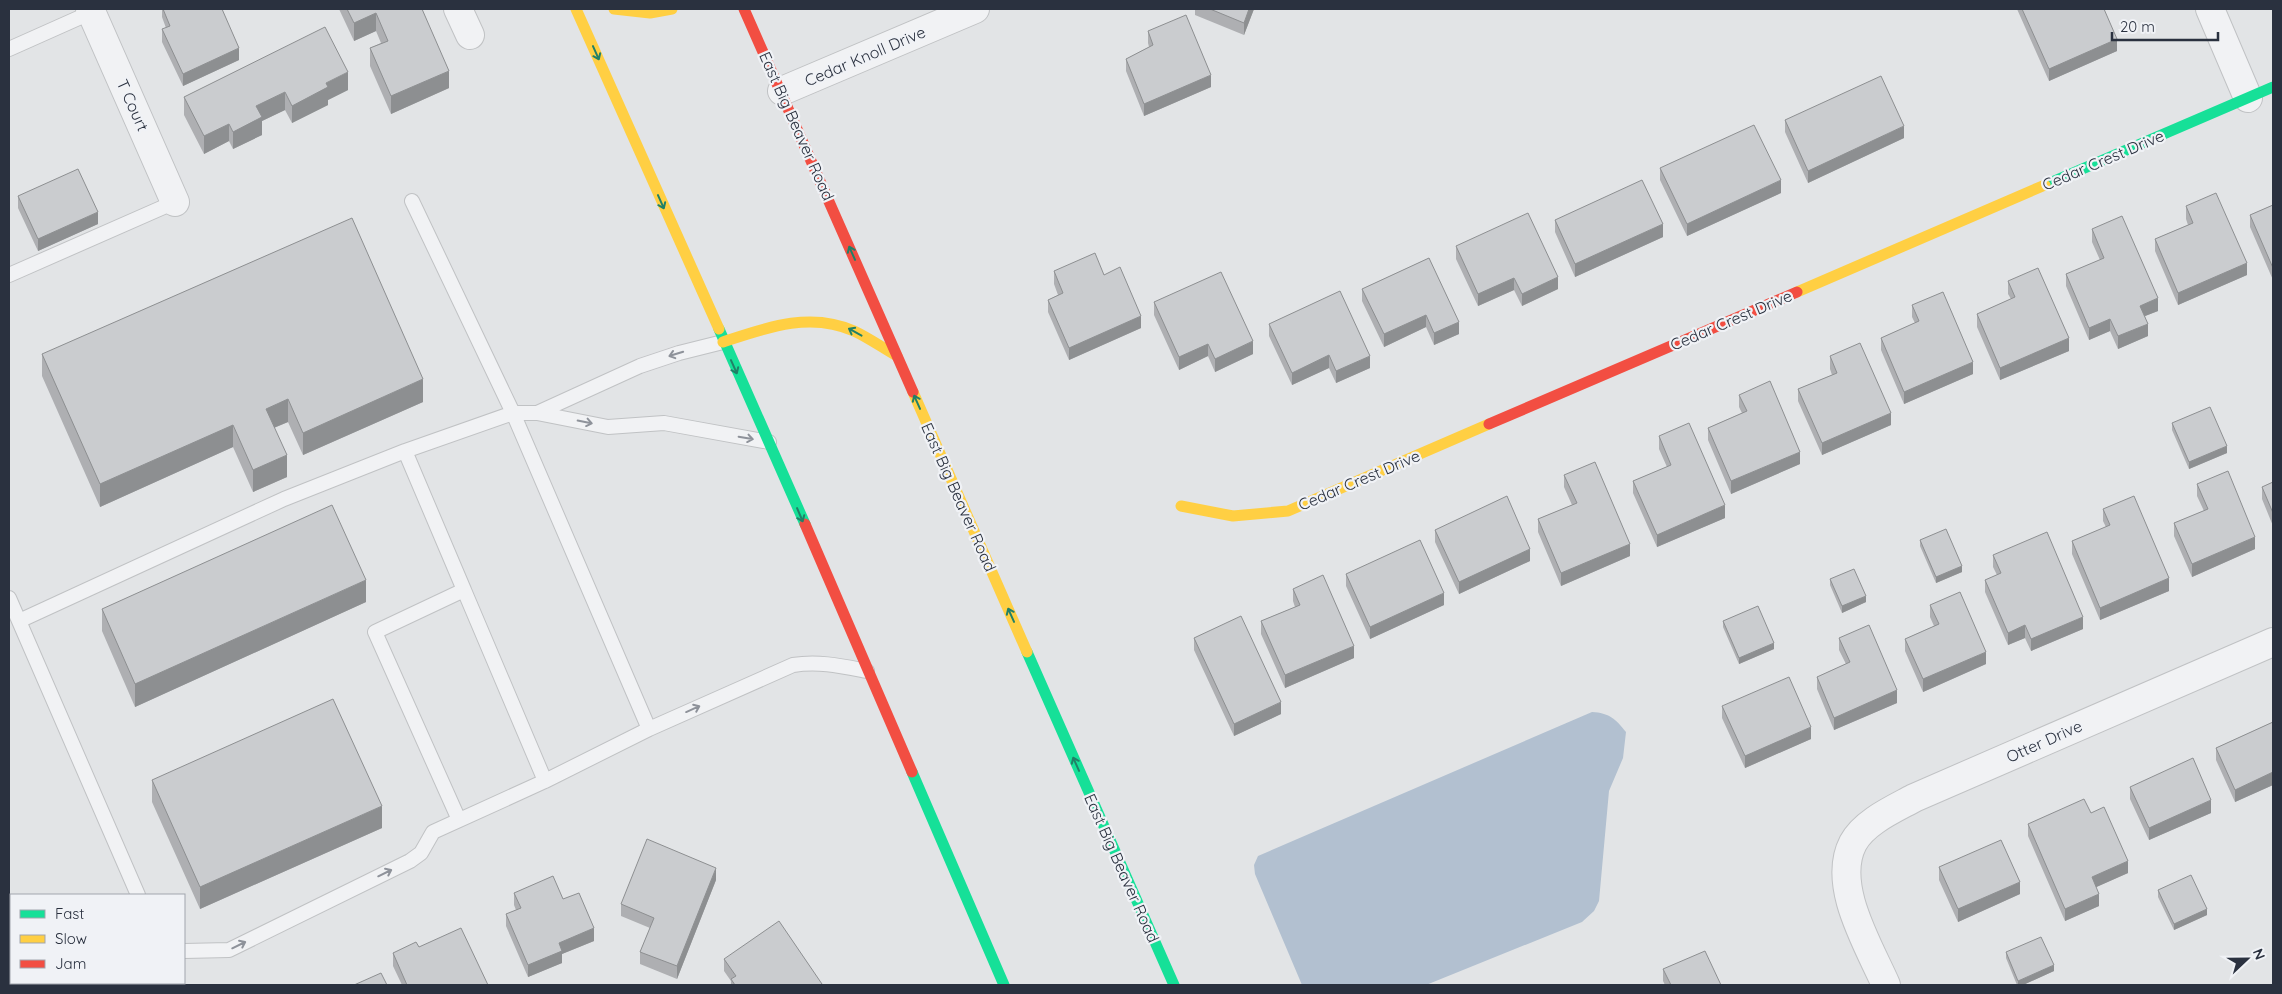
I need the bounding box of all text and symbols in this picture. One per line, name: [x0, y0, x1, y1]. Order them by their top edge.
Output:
scale bar: [2112, 10, 2218, 42]
text: 20 m: [2120, 17, 2155, 36]
street label: Cedar Knoll Drive: [802, 22, 928, 90]
one-way arrow: [591, 45, 601, 60]
street label: East Big Beaver Road: [755, 48, 839, 204]
street label: T Court: [113, 76, 153, 134]
street label: Cedar Crest Drive: [2039, 125, 2167, 195]
one-way arrow: [657, 194, 667, 209]
one-way arrow: [847, 246, 857, 261]
street label: Cedar Crest Drive: [1667, 285, 1795, 355]
one-way arrow: [848, 327, 863, 336]
one-way arrow: [668, 350, 684, 359]
one-way arrow: [730, 359, 740, 374]
one-way arrow: [912, 395, 922, 410]
one-way arrow: [577, 418, 593, 427]
street label: East Big Beaver Road: [917, 419, 1001, 575]
one-way arrow: [737, 434, 753, 444]
street label: Cedar Crest Drive: [1295, 445, 1423, 515]
one-way arrow: [795, 507, 805, 522]
one-way arrow: [1006, 608, 1015, 623]
one-way arrow: [685, 704, 700, 713]
street label: Otter Drive: [2003, 715, 2085, 767]
one-way arrow: [1071, 757, 1081, 772]
street label: East Big Beaver Road: [1080, 790, 1164, 946]
one-way arrow: [377, 868, 392, 878]
legend: [10, 894, 185, 984]
text: Fast: [55, 904, 84, 923]
text: Slow: [55, 929, 87, 948]
north arrow: [2222, 934, 2272, 984]
one-way arrow: [231, 940, 246, 949]
text: N: [2249, 946, 2269, 962]
text: Jam: [55, 954, 86, 973]

